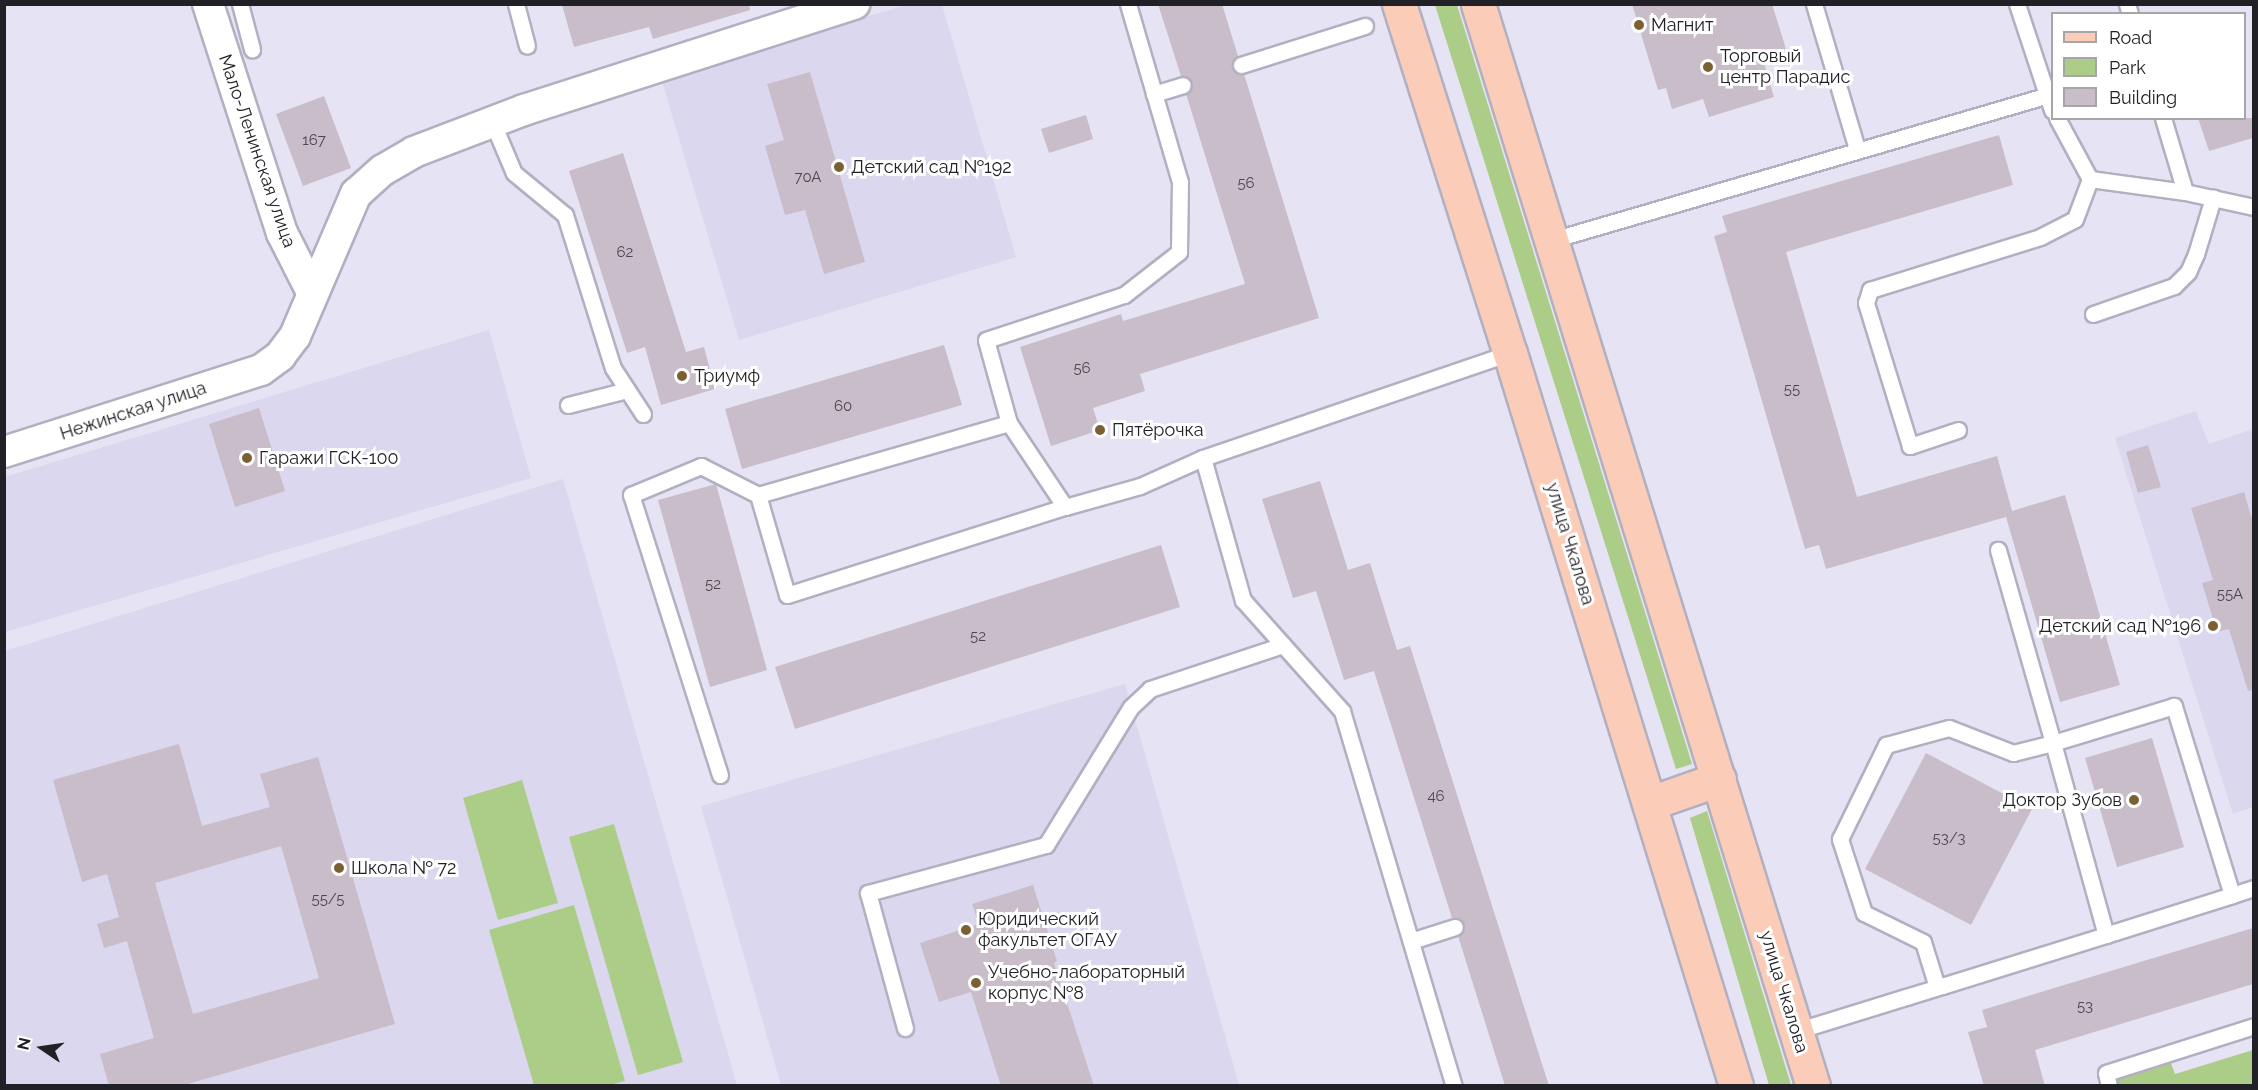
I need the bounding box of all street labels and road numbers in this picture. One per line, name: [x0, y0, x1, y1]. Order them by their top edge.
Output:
street label: Мало-Ленинская улица: [214, 51, 300, 251]
street label: Нежинская улица: [57, 377, 209, 445]
street label: улица Чкалова: [1541, 480, 1599, 608]
street label: улица Чкалова: [1755, 928, 1813, 1056]

